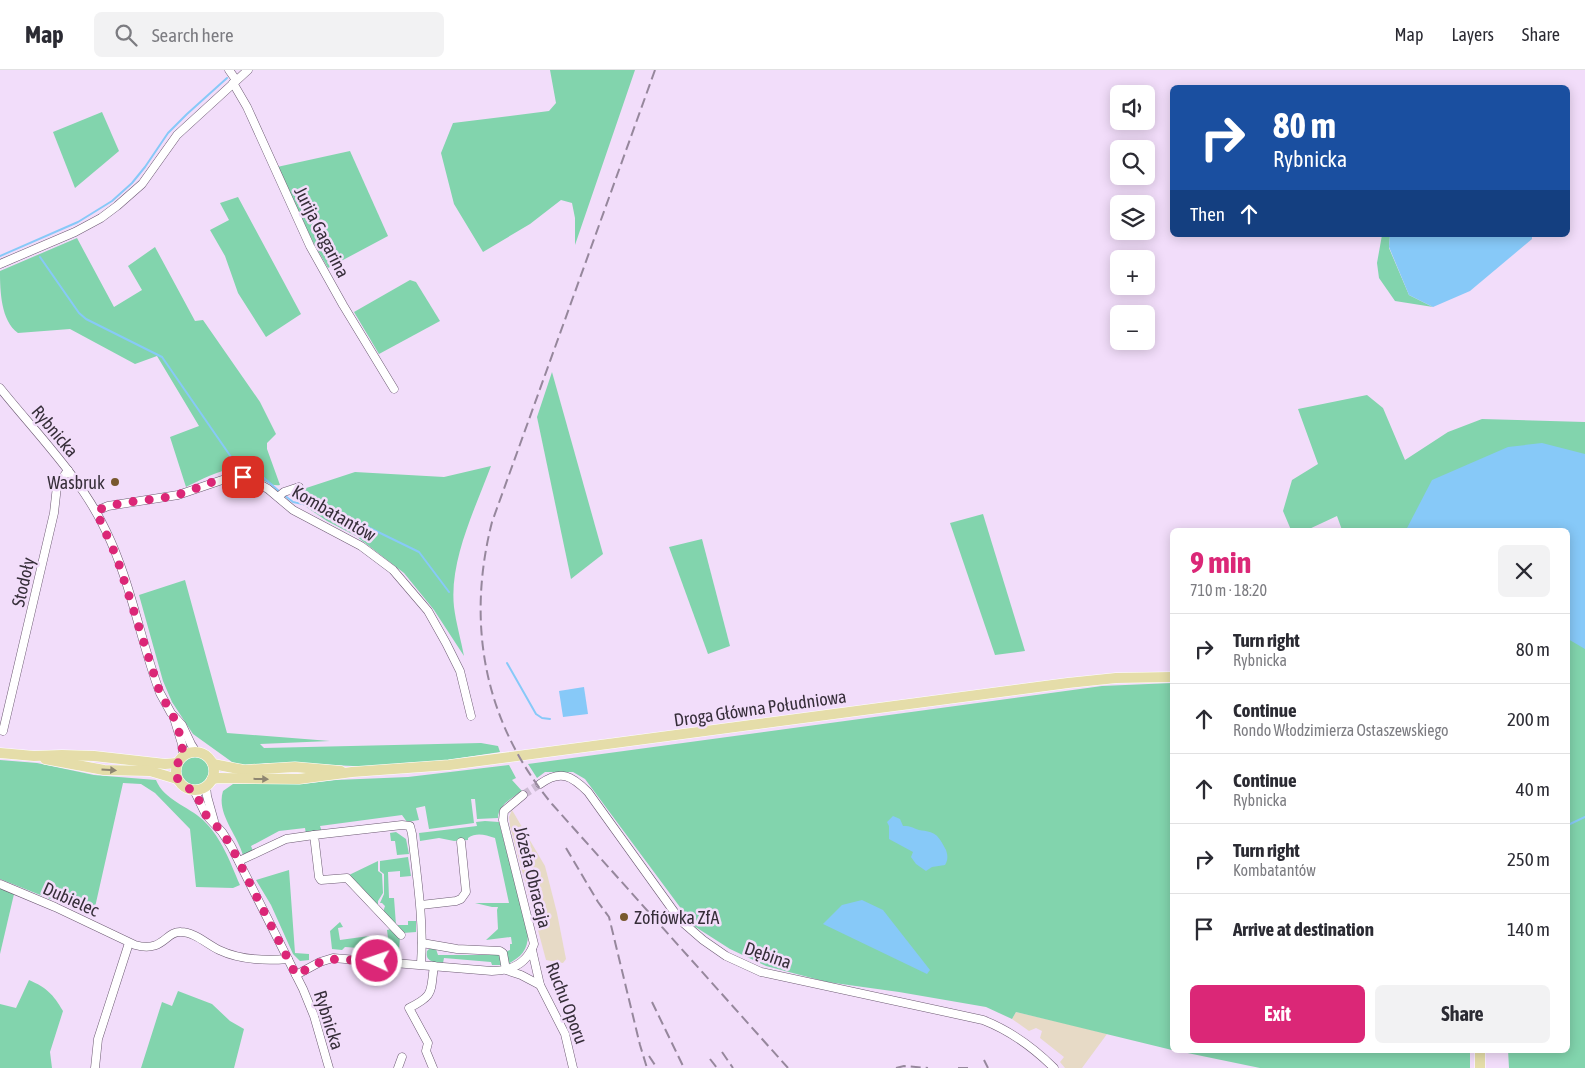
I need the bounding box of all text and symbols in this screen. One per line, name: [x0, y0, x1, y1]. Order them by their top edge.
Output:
search box: [94, 12, 444, 57]
text: Map: [25, 21, 64, 48]
icon: search: [112, 21, 140, 49]
text: Search here: [152, 24, 234, 46]
text: Map: [1394, 24, 1423, 45]
text: Layers: [1451, 24, 1494, 45]
text: Share: [1522, 24, 1560, 45]
map controls: [1110, 85, 1155, 350]
button: sound: [1110, 85, 1155, 130]
icon: right: [1190, 105, 1255, 170]
text: 80 m: [1273, 105, 1336, 145]
button: search: [1110, 140, 1155, 185]
text: Rybnicka: [1273, 146, 1347, 172]
street label: Jurija Gagarina: [290, 183, 354, 281]
button: layers: [1110, 195, 1155, 240]
icon: ahead: [1235, 200, 1263, 228]
text: Then: [1190, 203, 1225, 225]
button: +: [1110, 250, 1155, 295]
button: −: [1110, 305, 1155, 350]
street label: Rybnicka: [27, 401, 83, 461]
pin: [222, 456, 264, 498]
icon: arrive: [229, 463, 257, 491]
place label: Wasbruk: [47, 472, 105, 493]
marker: Wasbruk: [109, 476, 121, 488]
street label: Kombatantów: [288, 481, 380, 545]
text: 9 min: [1190, 545, 1251, 579]
button: close: [1498, 545, 1550, 597]
street label: Stodoły: [7, 555, 39, 609]
text: 710 m · 18:20: [1190, 581, 1267, 599]
text: Turn right: [1233, 629, 1300, 651]
icon: right: [1190, 635, 1218, 663]
text: 80 m: [1516, 638, 1550, 660]
text: Rybnicka: [1233, 651, 1287, 669]
street label: Droga Główna Południowa: [672, 685, 848, 731]
text: Continue: [1233, 699, 1297, 721]
icon: ahead: [1190, 705, 1218, 733]
text: 200 m: [1507, 708, 1550, 730]
text: Rondo Włodzimierza Ostaszewskiego: [1233, 721, 1449, 739]
one-way arrow: [102, 766, 118, 774]
text: Continue: [1233, 769, 1297, 791]
icon: ahead: [1190, 775, 1218, 803]
one-way arrow: [253, 776, 269, 784]
text: 40 m: [1516, 778, 1550, 800]
text: Rybnicka: [1233, 791, 1287, 809]
street label: Józefa Obracaja: [510, 824, 556, 930]
text: Turn right: [1233, 839, 1300, 861]
icon: right: [1190, 845, 1218, 873]
text: 250 m: [1507, 848, 1550, 870]
text: Kombatantów: [1233, 861, 1316, 879]
street label: Dubielec: [40, 877, 103, 921]
place label: Zofiówka ZfA: [634, 907, 720, 928]
marker: Zofiówka ZfA: [618, 911, 630, 923]
icon: arrive: [1190, 915, 1218, 943]
text: Arrive at destination: [1233, 918, 1374, 940]
text: 140 m: [1507, 918, 1550, 940]
position arrow: [350, 934, 402, 986]
street label: Dębina: [742, 937, 794, 973]
street label: Ruchu Oporu: [542, 959, 592, 1047]
button: Exit: [1190, 985, 1365, 1043]
button: Share: [1375, 985, 1550, 1043]
street label: Rybnicka: [310, 988, 348, 1052]

